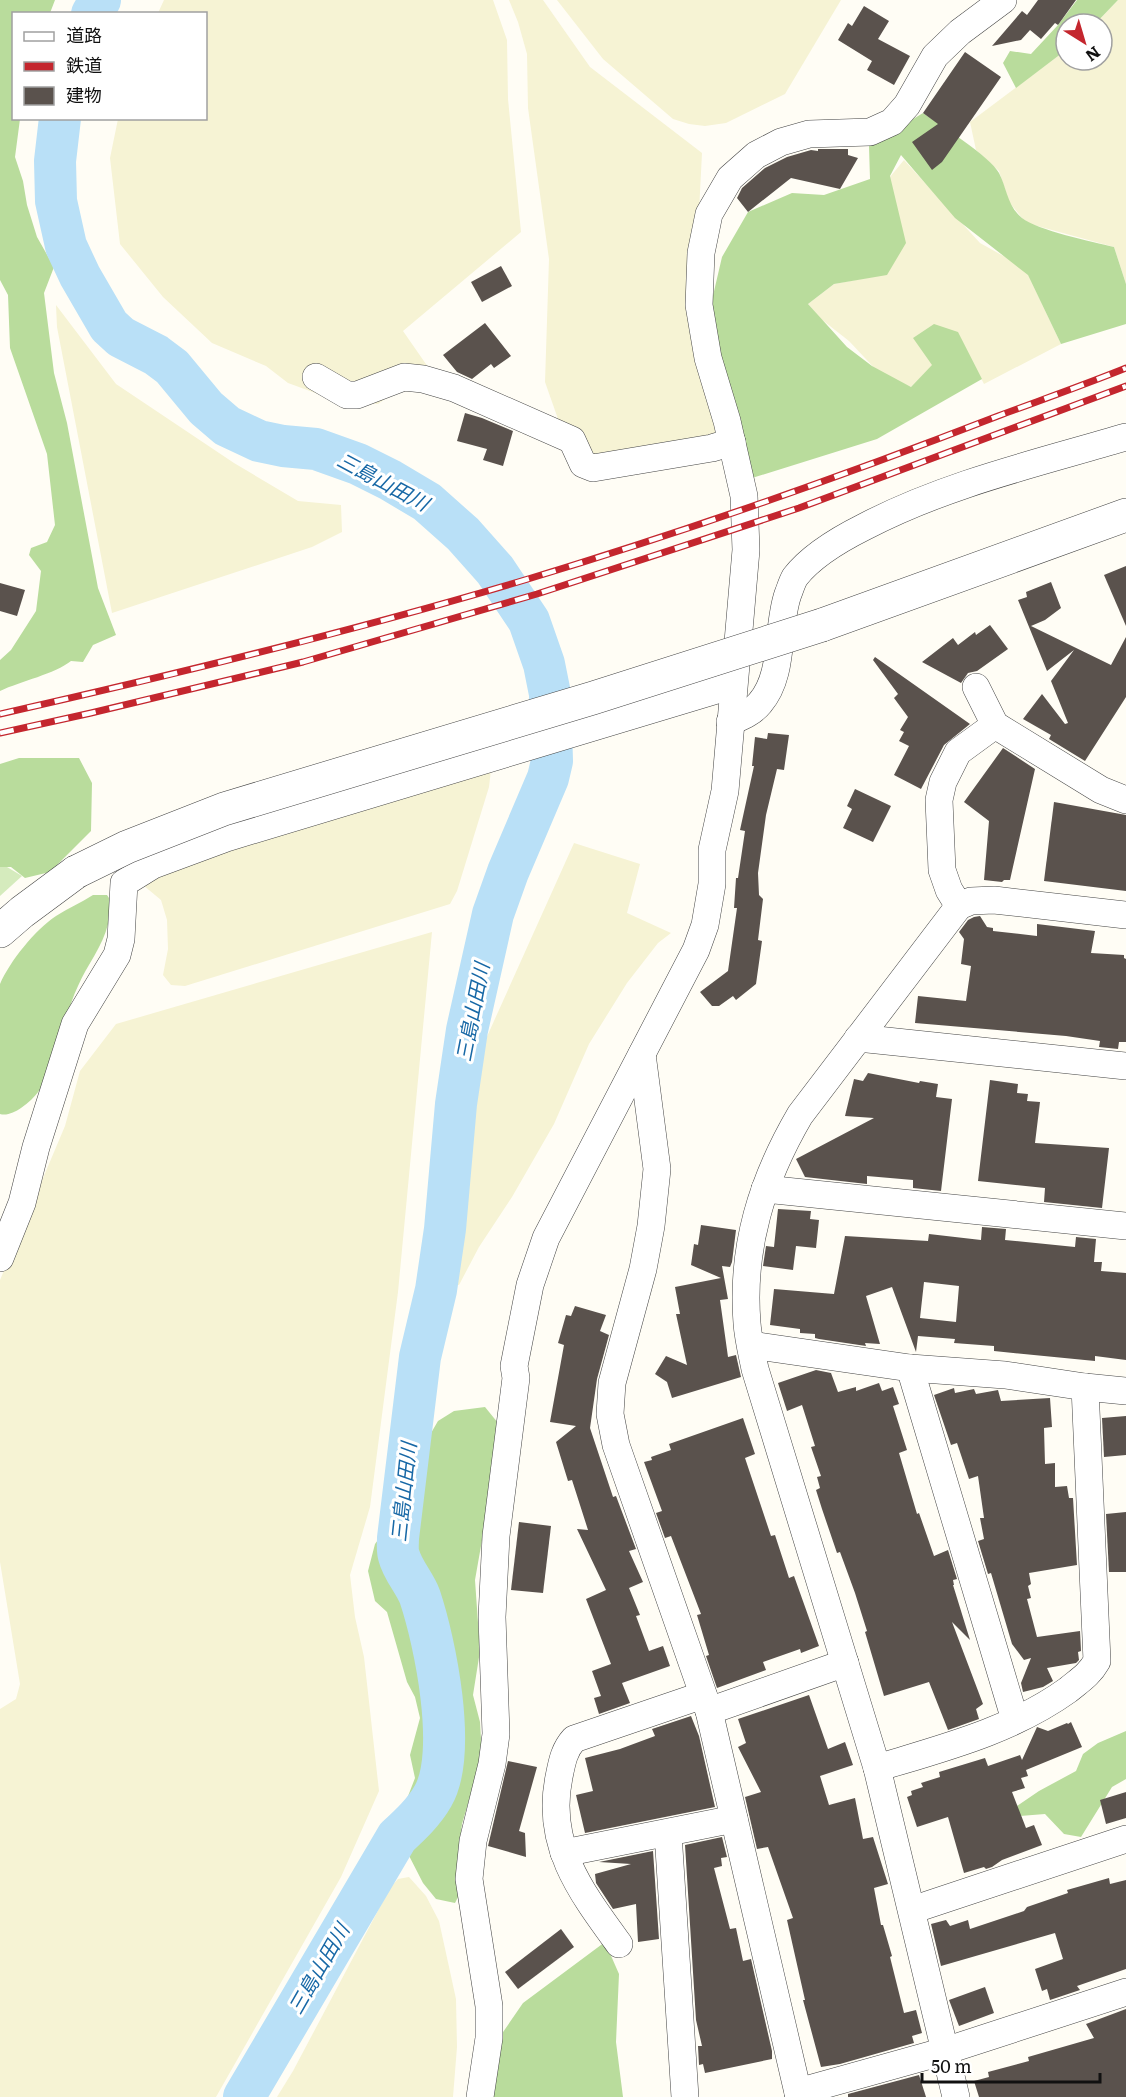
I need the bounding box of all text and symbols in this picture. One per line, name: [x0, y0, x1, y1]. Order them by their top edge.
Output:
legend: [12, 12, 207, 120]
north arrow: [1054, 12, 1114, 72]
text: 道路: [66, 21, 102, 48]
text: N: [1081, 41, 1106, 68]
text: 鉄道: [66, 51, 102, 78]
text: 建物: [66, 81, 102, 108]
water label: 三島山田川: [333, 444, 437, 518]
water label: 三島山田川: [447, 958, 496, 1064]
water label: 三島山田川: [382, 1439, 422, 1543]
water label: 三島山田川: [279, 1915, 356, 2019]
scale bar: [922, 2046, 1100, 2084]
text: 50 m: [931, 2052, 972, 2079]

